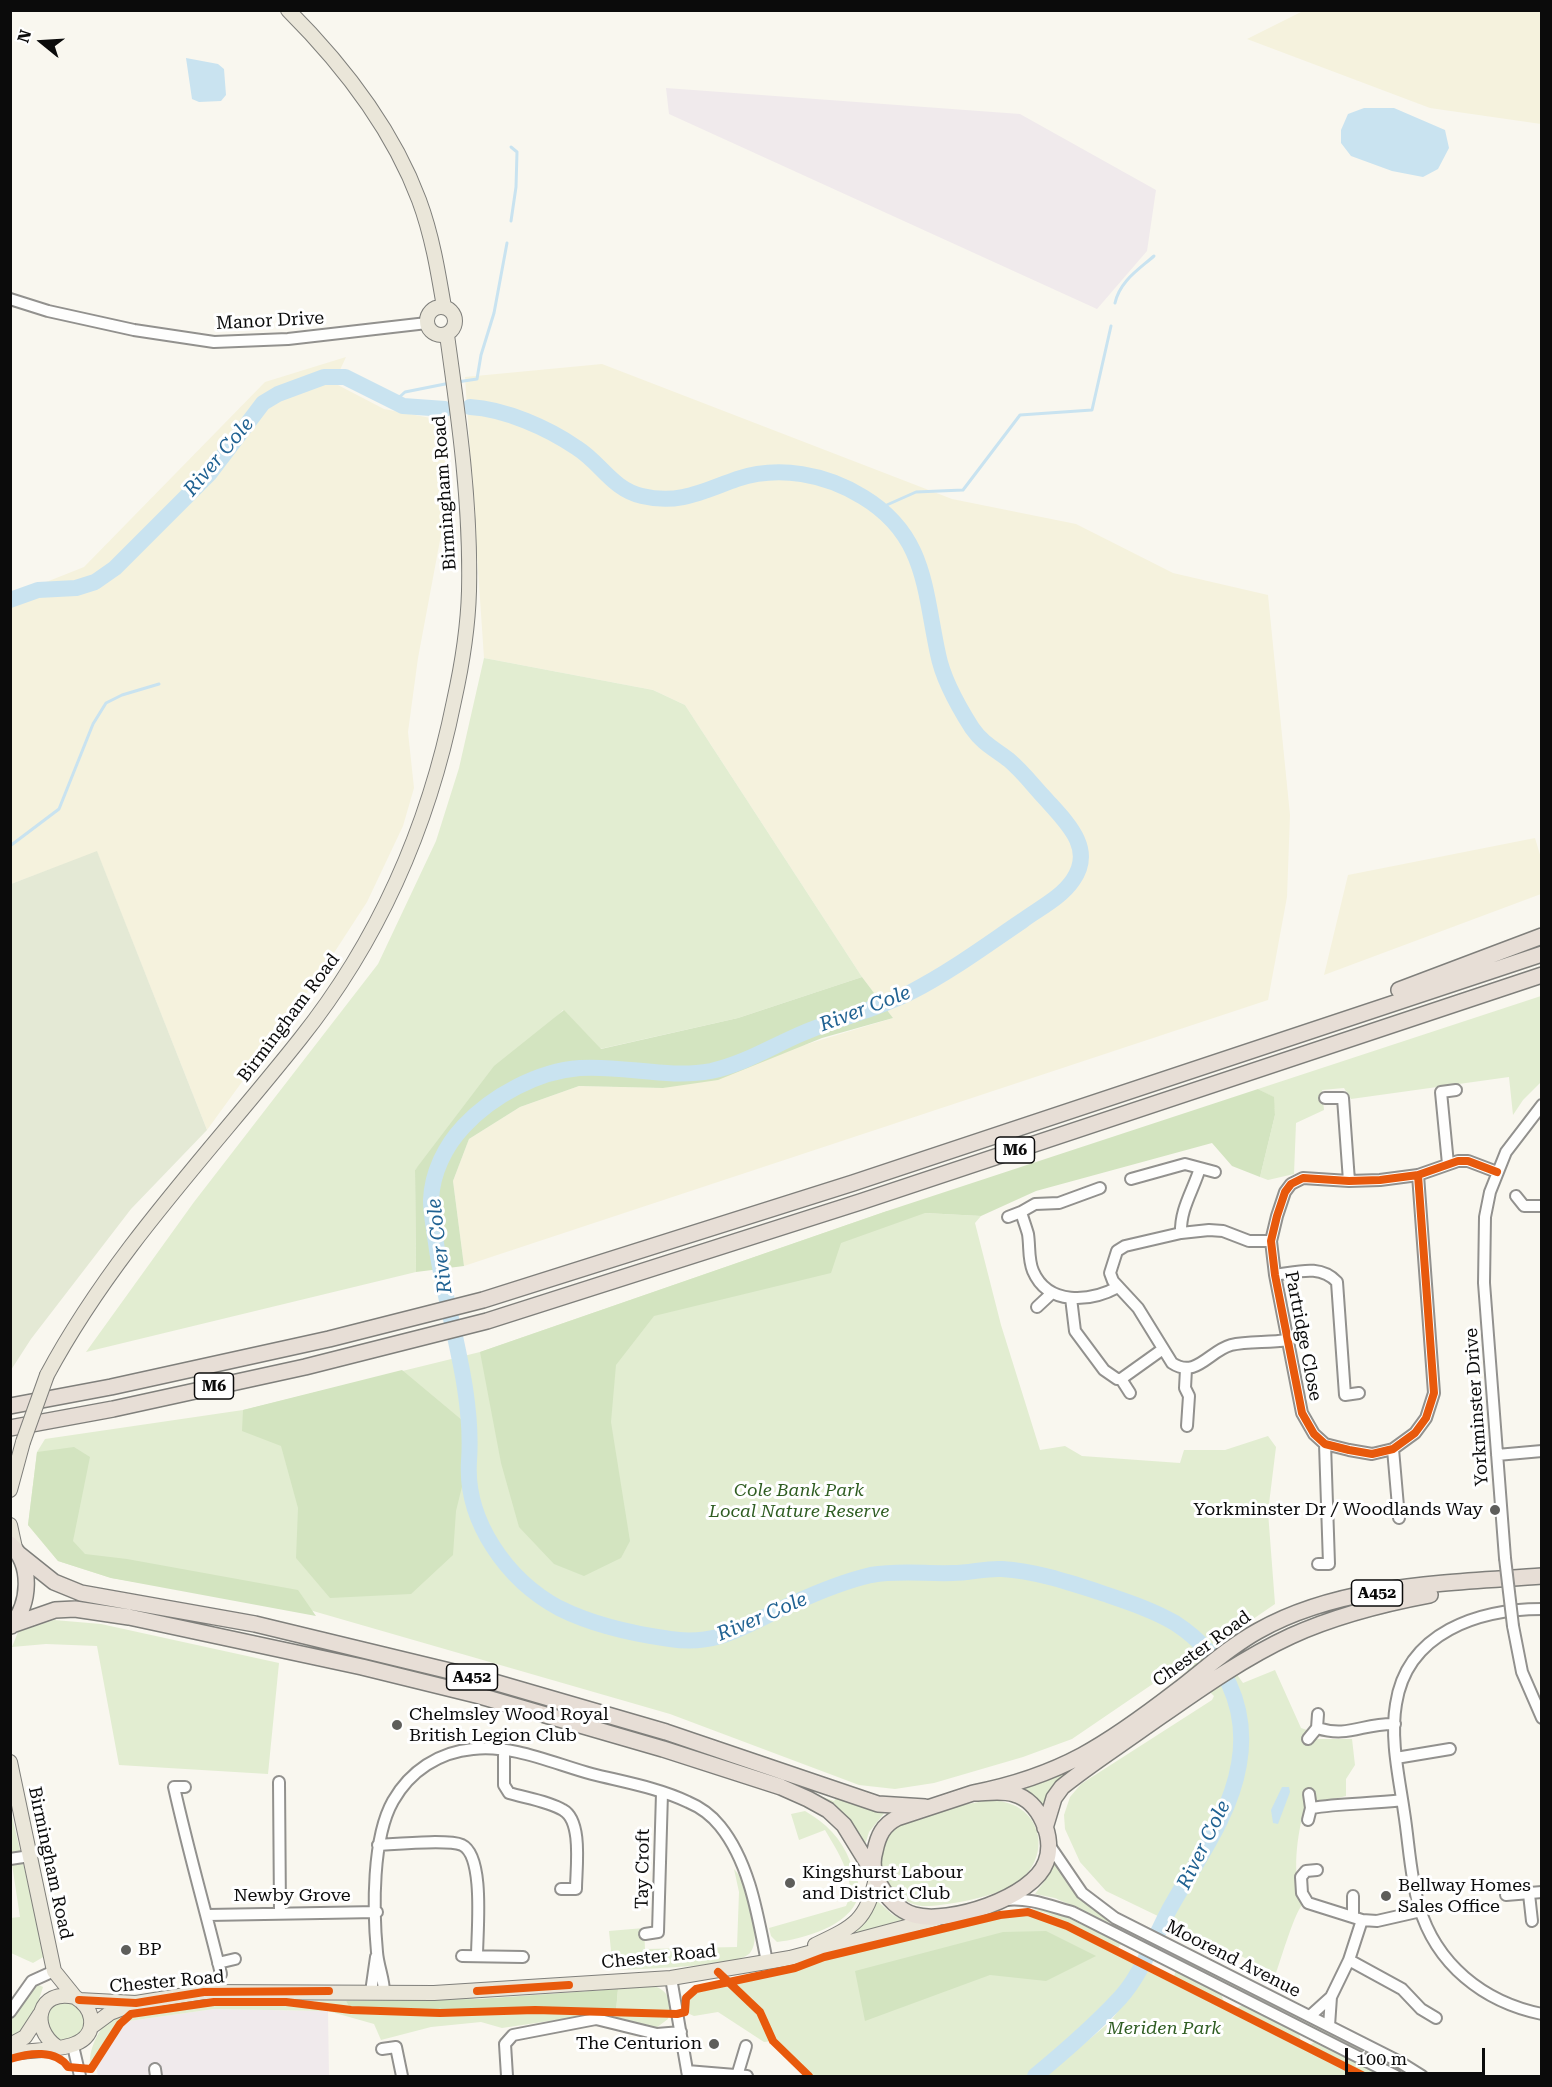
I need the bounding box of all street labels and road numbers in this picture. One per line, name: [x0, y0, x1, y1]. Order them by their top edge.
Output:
street label: Manor Drive: [215, 307, 325, 335]
street label: Birmingham Road: [429, 415, 461, 571]
street label: Birmingham Road: [234, 949, 344, 1087]
road number: M6: [996, 1137, 1034, 1163]
street label: Partridge Close: [1280, 1269, 1326, 1403]
street label: Yorkminster Drive: [1461, 1327, 1493, 1487]
road number: M6: [194, 1373, 234, 1399]
road number: A452: [1352, 1580, 1402, 1606]
street label: Chester Road: [1149, 1606, 1255, 1692]
road number: A452: [446, 1664, 498, 1690]
street label: Birmingham Road: [23, 1785, 77, 1941]
street label: Tay Croft: [631, 1829, 655, 1909]
street label: Newby Grove: [233, 1885, 351, 1907]
street label: Moorend Avenue: [1162, 1916, 1304, 2002]
street label: Chester Road: [600, 1940, 718, 1974]
street label: Chester Road: [108, 1966, 226, 1998]

